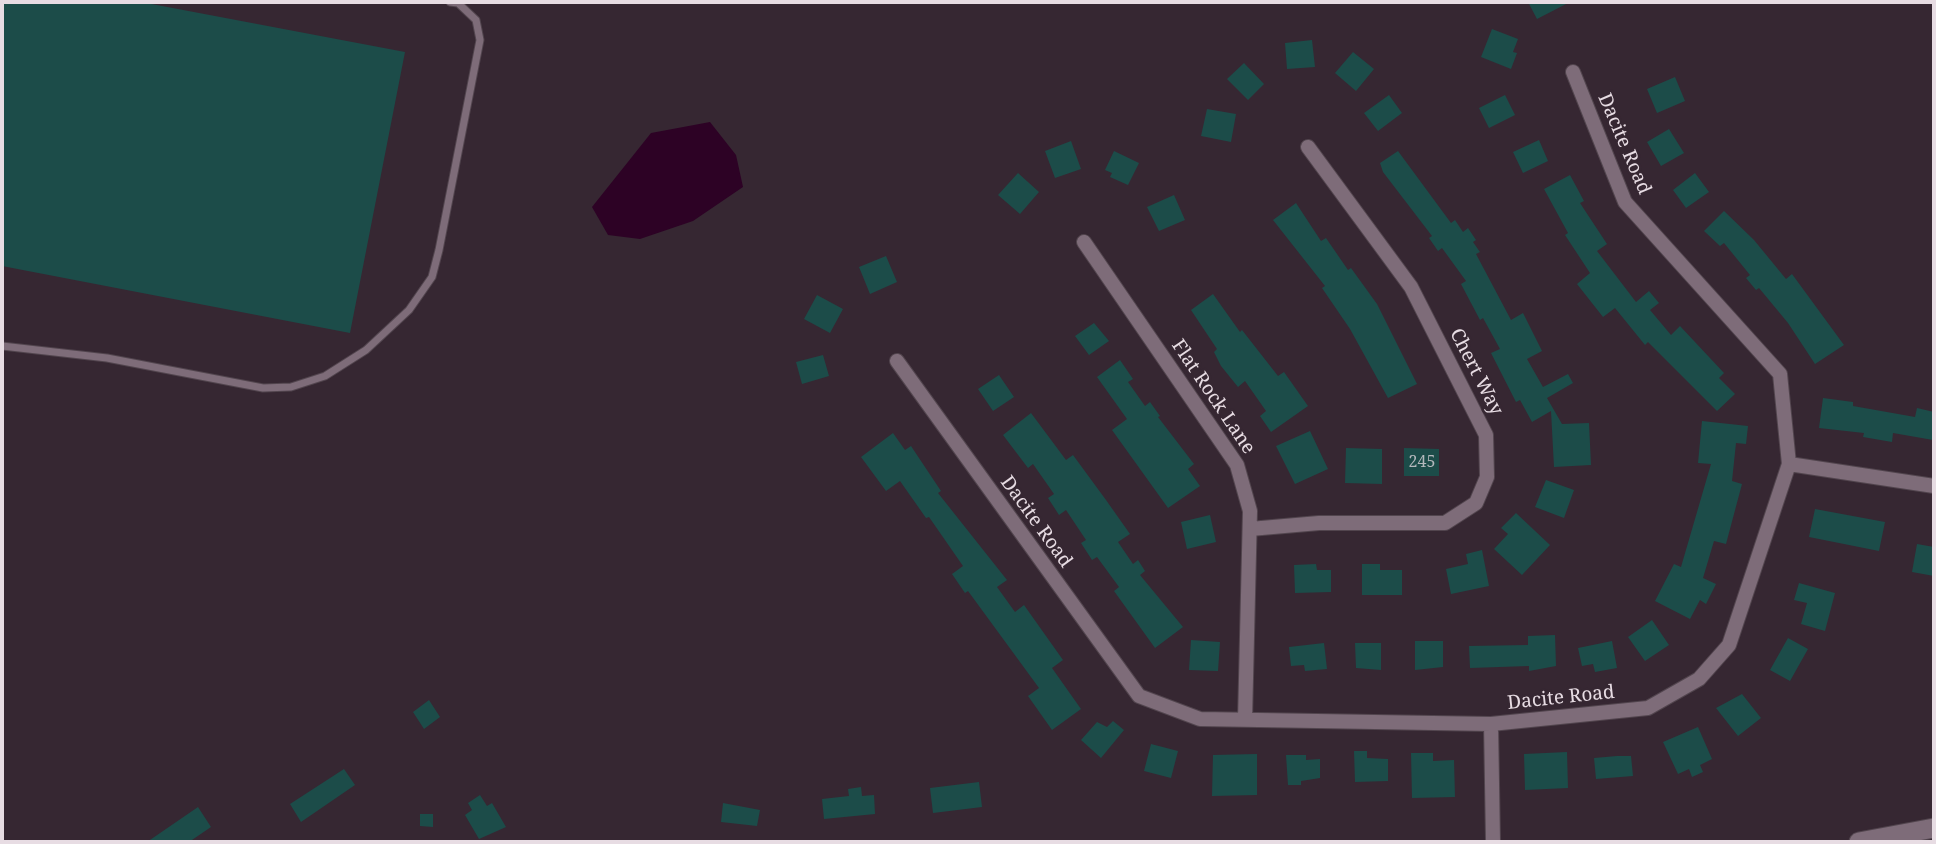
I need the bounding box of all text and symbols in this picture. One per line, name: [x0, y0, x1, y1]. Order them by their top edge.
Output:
street label: Dacite Road: [1593, 90, 1655, 198]
street label: Chert Way: [1444, 325, 1508, 419]
street label: Flat Rock Lane: [1166, 335, 1260, 459]
house number: 245: [1409, 452, 1435, 472]
street label: Dacite Road: [995, 472, 1077, 572]
street label: Dacite Road: [1506, 681, 1616, 715]

